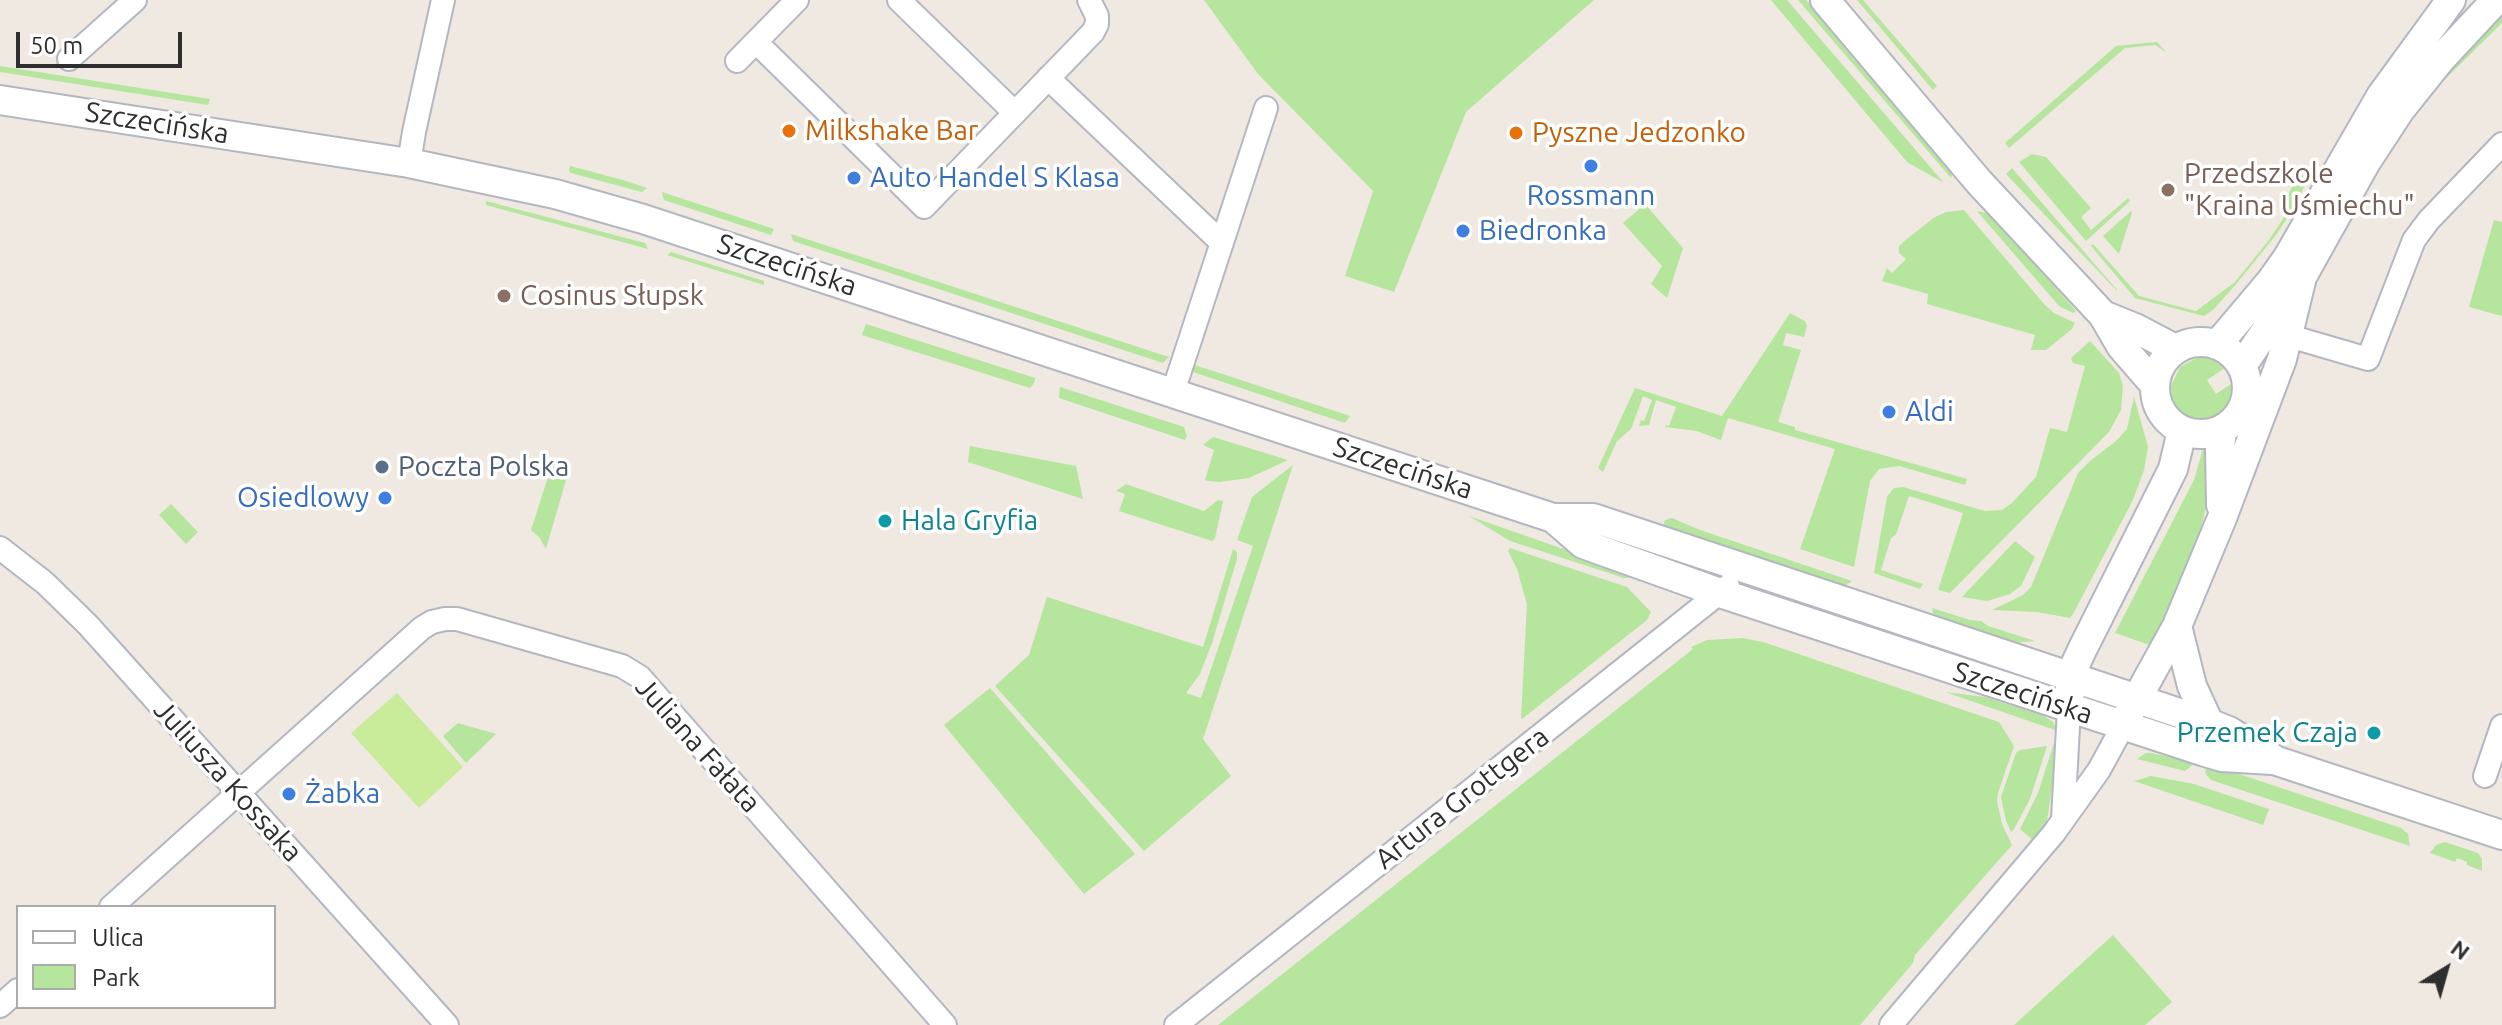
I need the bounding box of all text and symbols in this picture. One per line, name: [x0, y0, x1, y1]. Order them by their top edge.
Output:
scale bar: [20, 16, 186, 66]
text: 50 m: [30, 32, 83, 59]
street label: Szczecińska: [83, 95, 231, 151]
place label: Milkshake Bar: [805, 114, 978, 148]
place label: Pyszne Jedzonko: [1532, 116, 1746, 150]
marker: Milkshake Bar: [780, 122, 798, 140]
marker: Pyszne Jedzonko: [1507, 124, 1525, 142]
marker: Rossmann: [1582, 157, 1600, 175]
place label: Przedszkole "Kraina Uśmiechu": [2184, 157, 2415, 223]
place label: Auto Handel S Klasa: [870, 161, 1120, 195]
marker: Auto Handel S Klasa: [845, 169, 863, 187]
place label: Rossmann: [1527, 179, 1655, 213]
marker: Przedszkole "Kraina Uśmiechu": [2159, 181, 2177, 199]
place label: Biedronka: [1479, 214, 1607, 248]
marker: Biedronka: [1454, 222, 1472, 240]
street label: Szczecińska: [713, 227, 861, 303]
place label: Cosinus Słupsk: [520, 279, 704, 313]
marker: Cosinus Słupsk: [495, 287, 513, 305]
place label: Aldi: [1905, 395, 1954, 429]
marker: Aldi: [1880, 403, 1898, 421]
street label: Szczecińska: [1329, 430, 1477, 506]
place label: Poczta Polska: [398, 450, 569, 484]
marker: Poczta Polska: [373, 458, 391, 476]
place label: Osiedlowy: [237, 481, 369, 515]
marker: Osiedlowy: [376, 489, 394, 507]
place label: Hala Gryfia: [901, 504, 1038, 538]
marker: Hala Gryfia: [876, 512, 894, 530]
street label: Szczecińska: [1949, 655, 2097, 731]
street label: Juliana Fałata: [629, 670, 767, 820]
street label: Juliusza Kossaka: [147, 693, 309, 869]
place label: Przemek Czaja: [2177, 716, 2358, 750]
street label: Artura Grottgera: [1368, 720, 1556, 876]
marker: Przemek Czaja: [2365, 724, 2383, 742]
place label: Żabka: [305, 777, 380, 811]
marker: Żabka: [280, 785, 298, 803]
legend: [16, 905, 276, 1009]
text: Ulica: [92, 924, 144, 951]
north arrow: [2406, 929, 2486, 1009]
text: N: [2447, 935, 2475, 964]
text: Park: [92, 964, 140, 991]

